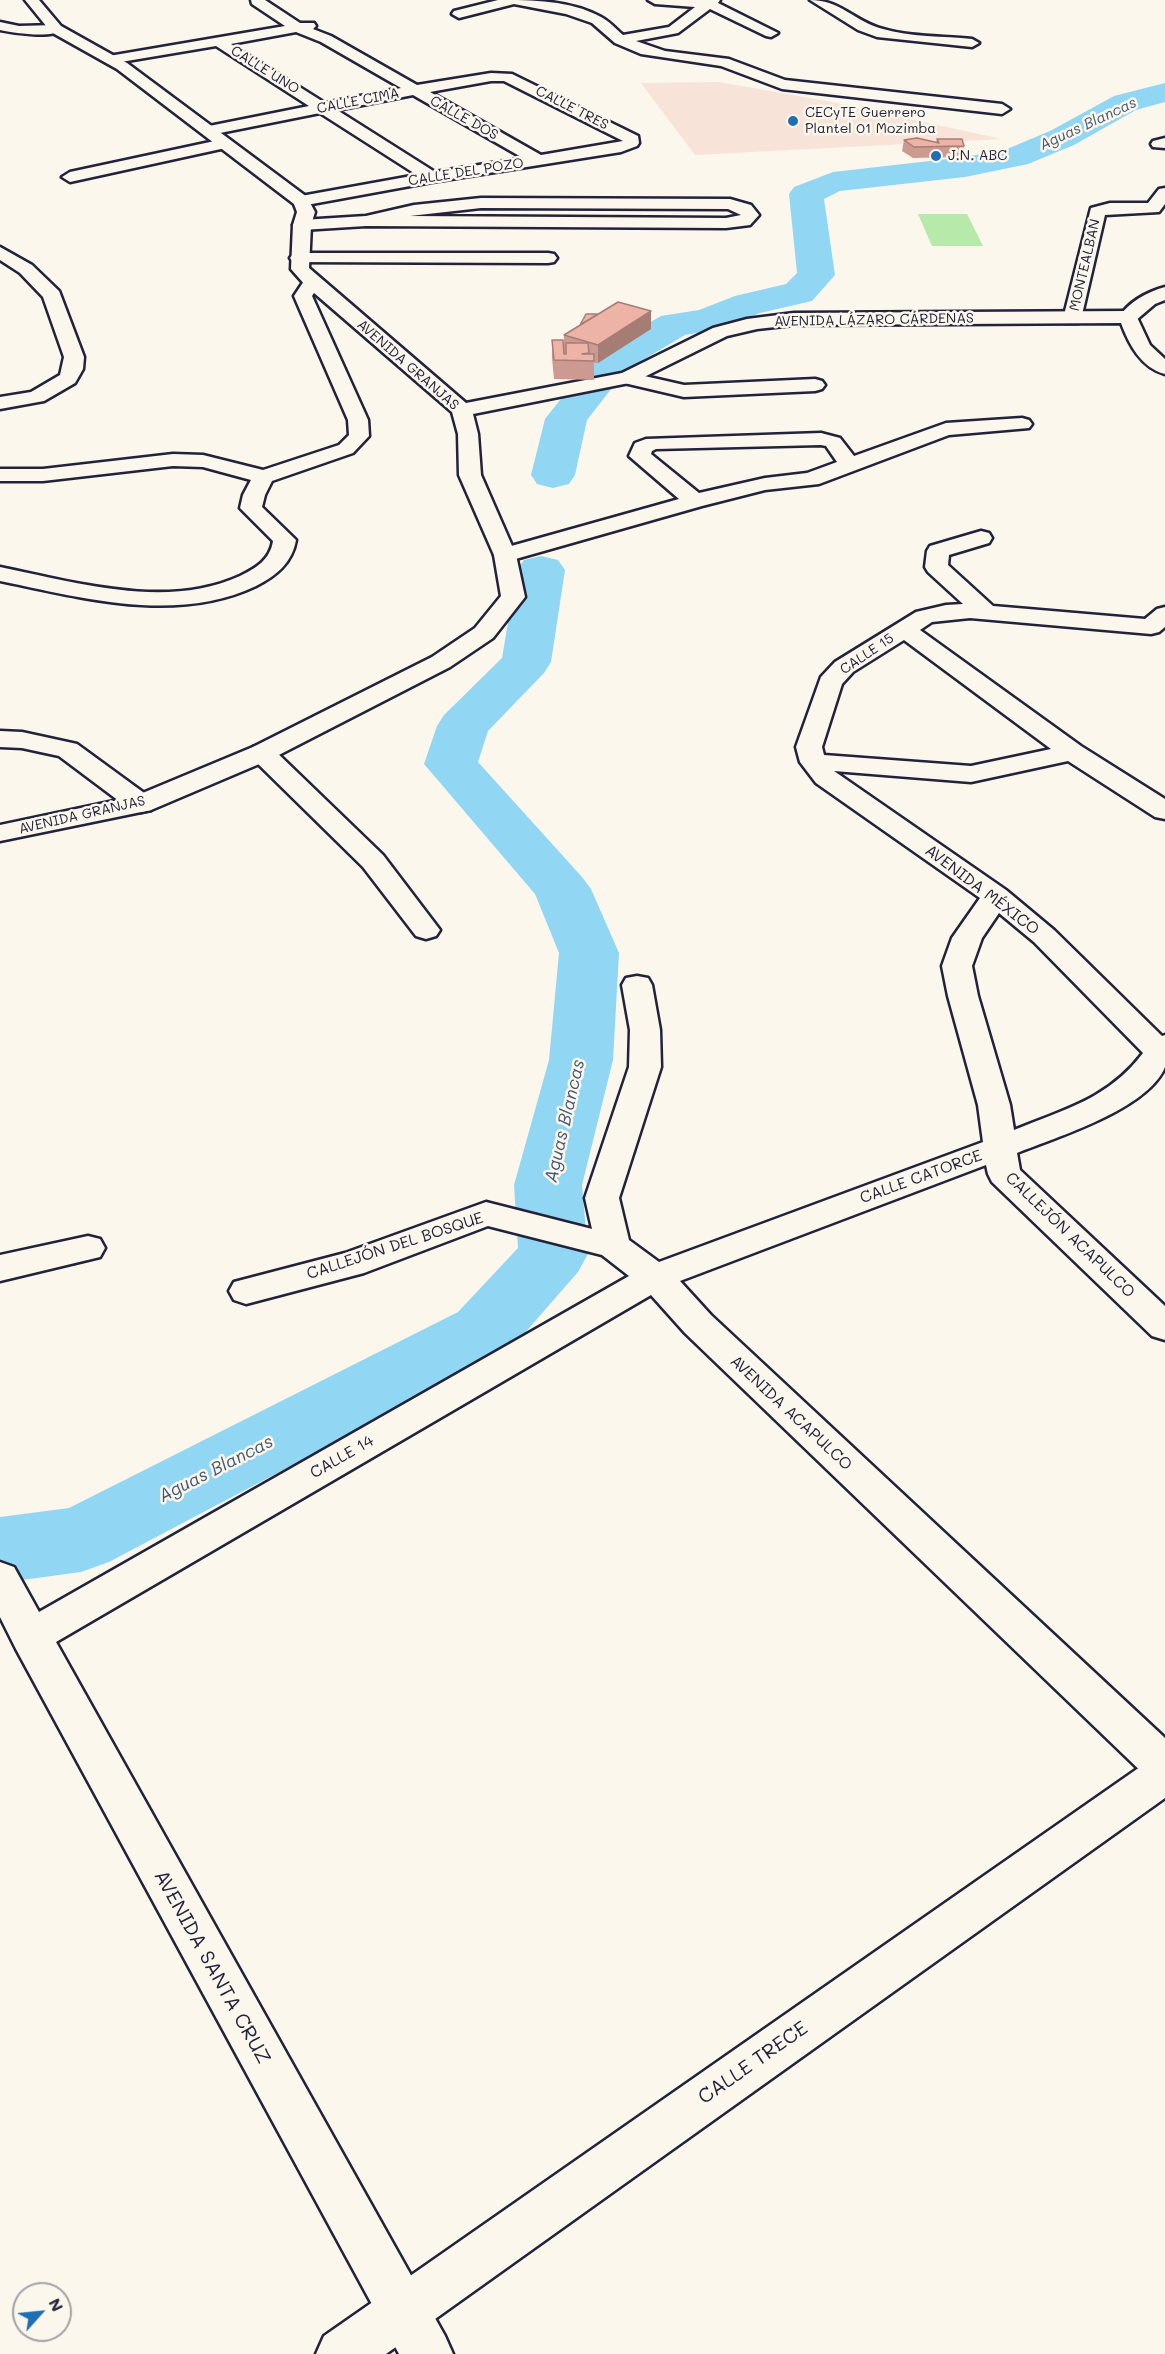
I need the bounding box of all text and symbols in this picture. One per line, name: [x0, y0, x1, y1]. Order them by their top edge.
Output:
street label: CALLE UNO: [228, 42, 302, 98]
street label: CALLE TRES: [533, 82, 611, 134]
street label: CALLE CIMA: [315, 85, 401, 117]
street label: CALLE DOS: [427, 92, 501, 144]
water label: Aguas Blancas: [1037, 94, 1139, 154]
place label: CECyTE Guerrero Plantel 01 Mozimba: [805, 105, 936, 138]
marker: CECyTE Guerrero Plantel 01 Mozimba: [786, 114, 800, 128]
place label: J.N. ABC: [948, 148, 1007, 164]
marker: J.N. ABC: [929, 149, 943, 163]
street label: CALLE DEL POZO: [407, 155, 525, 189]
street label: MONTEALBAN: [1066, 217, 1104, 313]
street label: AVENIDA LÁZARO CÁRDENAS: [774, 310, 974, 330]
street label: AVENIDA GRANJAS: [354, 316, 462, 414]
street label: CALLE 15: [837, 630, 897, 678]
street label: AVENIDA GRANJAS: [17, 792, 147, 838]
street label: AVENIDA MÉXICO: [921, 841, 1043, 939]
water label: Aguas Blancas: [540, 1057, 590, 1185]
street label: CALLE CATORCE: [857, 1146, 985, 1208]
street label: CALLEJÓN ACAPULCO: [1001, 1168, 1139, 1302]
street label: CALLEJÓN DEL BOSQUE: [304, 1208, 486, 1284]
street label: AVENIDA ACAPULCO: [726, 1352, 856, 1474]
water label: Aguas Blancas: [155, 1431, 277, 1507]
street label: CALLE 14: [307, 1431, 377, 1483]
street label: AVENIDA SANTA CRUZ: [149, 1866, 275, 2068]
street label: CALLE TRECE: [694, 2016, 812, 2110]
north arrow: [12, 2282, 72, 2342]
text: N: [45, 2294, 69, 2315]

